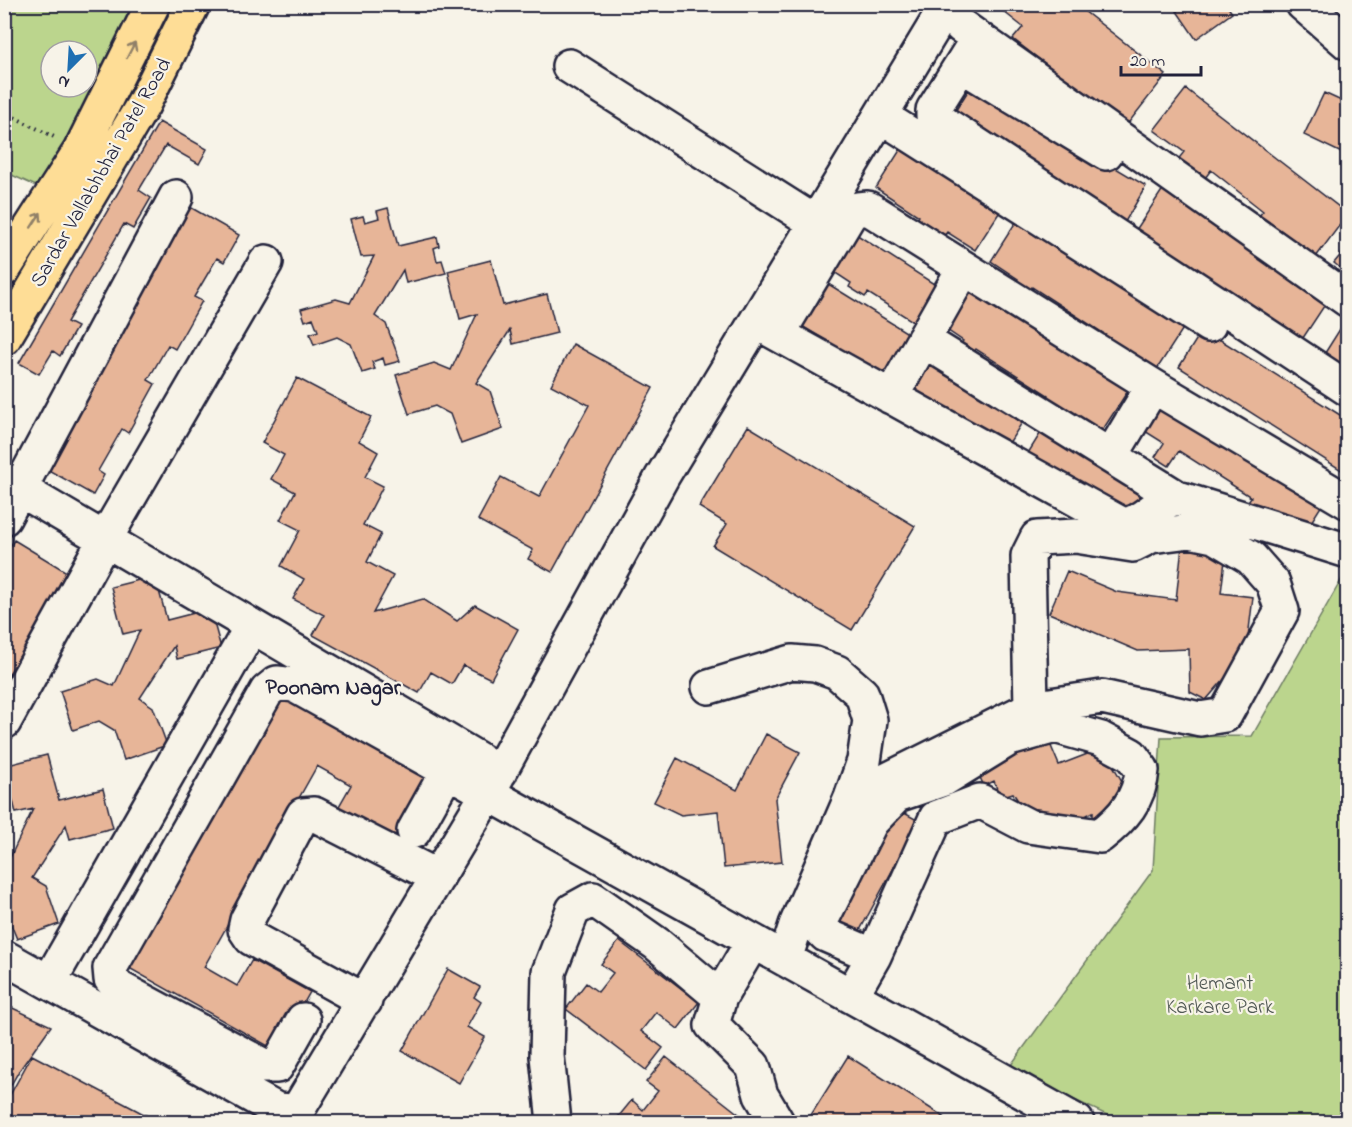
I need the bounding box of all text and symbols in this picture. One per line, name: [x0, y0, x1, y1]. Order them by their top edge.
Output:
north arrow: [39, 39, 99, 99]
scale bar: [1121, 39, 1200, 77]
one-way arrow: [125, 41, 137, 59]
text: 20 m: [1130, 49, 1165, 75]
street label: Sardar Vallabhbhai Patel Road: [24, 53, 180, 293]
text: N: [54, 68, 74, 94]
one-way arrow: [30, 212, 42, 229]
district label: Poonam Nagar: [266, 673, 402, 706]
park label: Hemant Karkare Park: [1166, 969, 1275, 1023]

